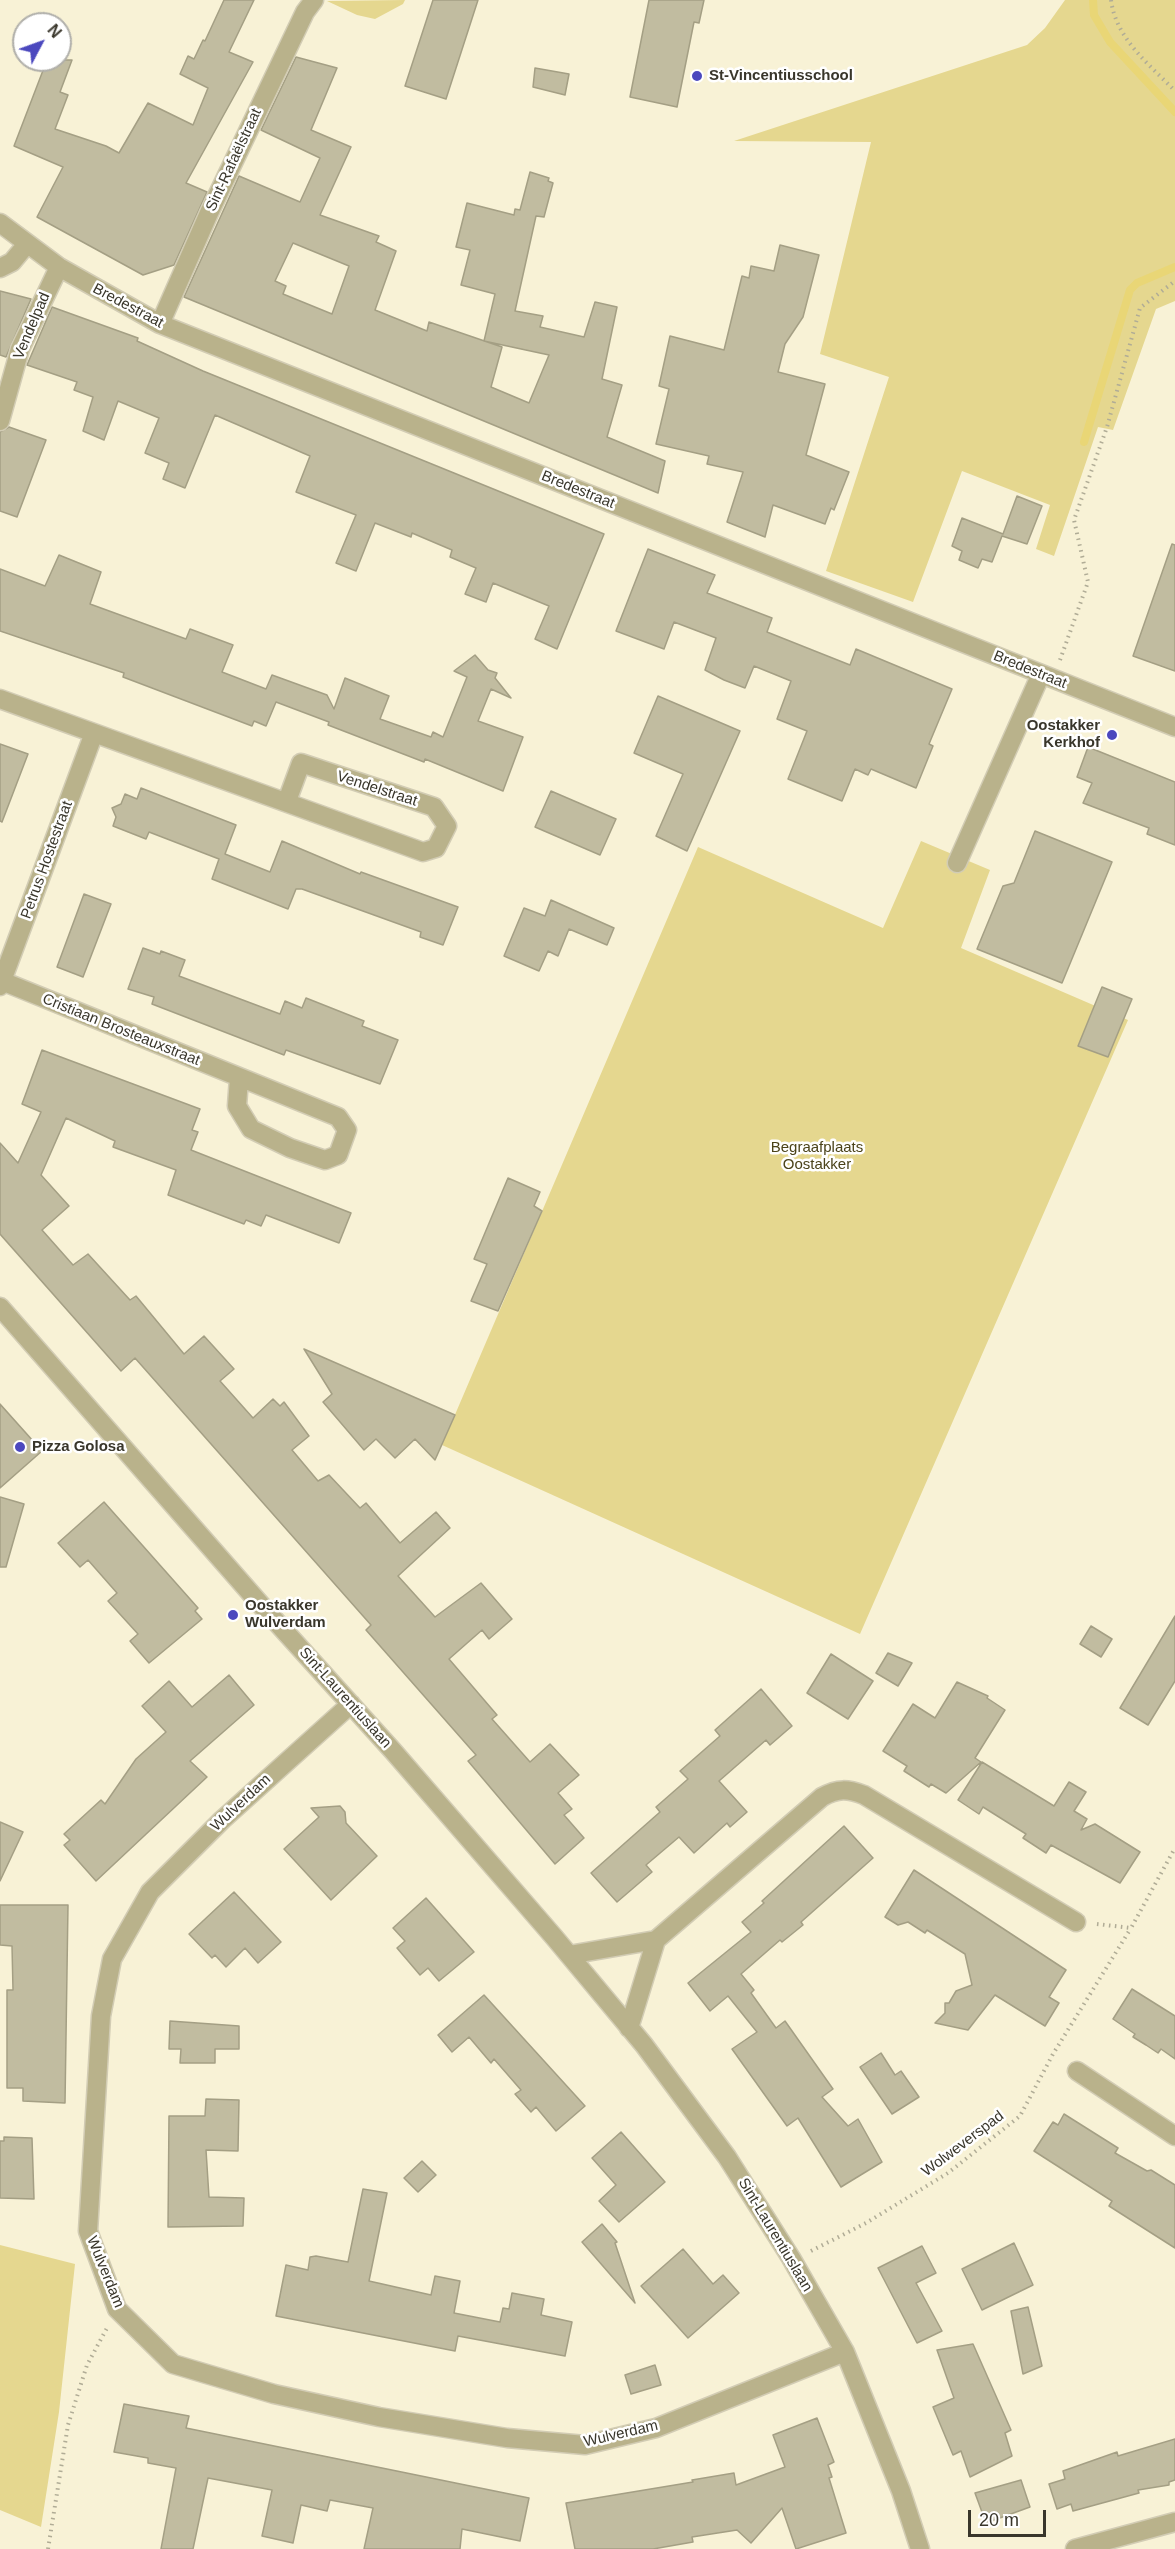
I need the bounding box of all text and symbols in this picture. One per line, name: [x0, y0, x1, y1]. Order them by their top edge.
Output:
north arrow: [12, 12, 72, 72]
text: N: [44, 21, 65, 41]
place label: St-Vincentiusschool: [709, 67, 853, 85]
marker: St-Vincentiusschool: [690, 69, 704, 83]
street label: Sint-Rafaëlstraat: [202, 106, 266, 214]
street label: Bredestraat: [90, 280, 166, 332]
street label: Vendelpad: [10, 290, 54, 362]
street label: Bredestraat: [539, 467, 617, 513]
street label: Bredestraat: [991, 647, 1069, 693]
place label: Oostakker Kerkhof: [1027, 717, 1100, 752]
marker: Oostakker Kerkhof: [1105, 728, 1119, 742]
street label: Vendelstraat: [335, 768, 419, 810]
street label: Petrus Hostestraat: [17, 799, 77, 921]
street label: Cristiaan Brosteauxstraat: [40, 990, 202, 1070]
park label: Begraafplaats Oostakker: [771, 1139, 863, 1174]
place label: Pizza Golosa: [32, 1438, 125, 1456]
marker: Pizza Golosa: [13, 1440, 27, 1454]
place label: Oostakker Wulverdam: [245, 1597, 326, 1632]
marker: Oostakker Wulverdam: [226, 1608, 240, 1622]
street label: Sint-Laurentiuslaan: [295, 1644, 395, 1752]
street label: Wulverdam: [207, 1771, 275, 1835]
street label: Wolweverspad: [918, 2107, 1008, 2181]
street label: Sint-Laurentiuslaan: [734, 2175, 816, 2295]
street label: Wulverdam: [82, 2234, 128, 2310]
street label: Wulverdam: [582, 2417, 660, 2451]
scale bar: [971, 2498, 1049, 2536]
text: 20 m: [979, 2510, 1019, 2530]

